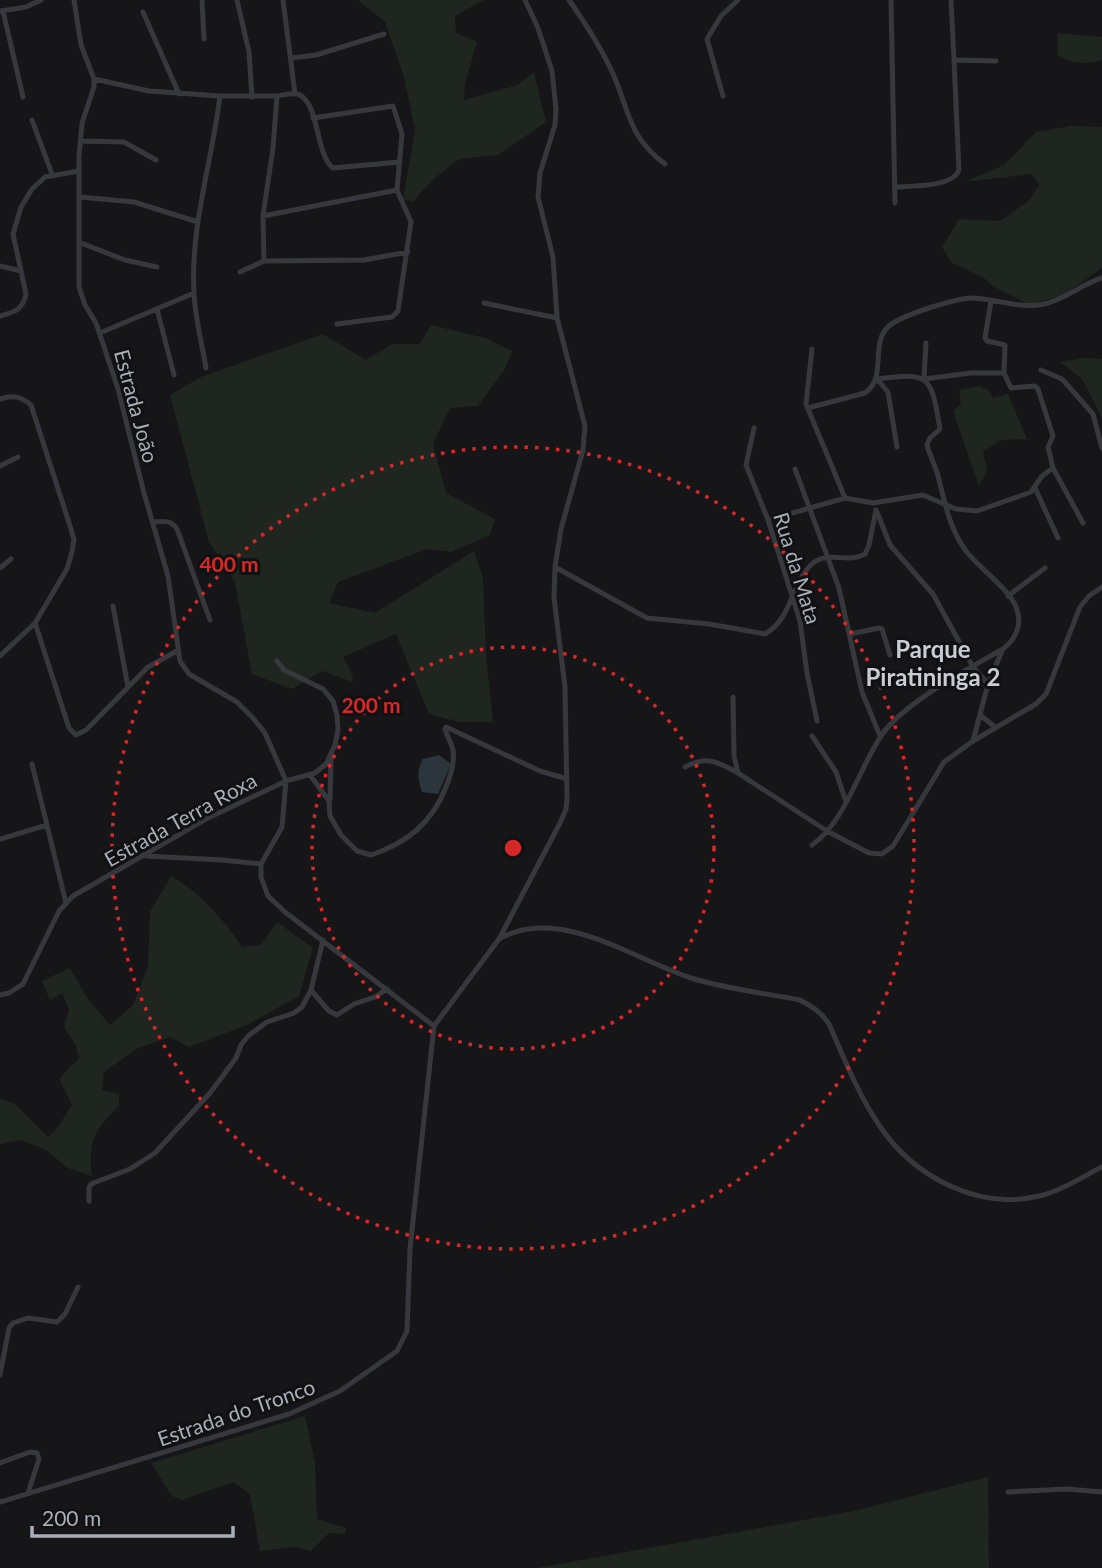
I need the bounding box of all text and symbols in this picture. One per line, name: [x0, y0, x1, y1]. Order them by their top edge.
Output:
street label: Estrada João: [110, 347, 164, 465]
street label: Rua da Mata: [769, 509, 827, 627]
text: 400 m: [199, 551, 259, 576]
district label: Parque Piratininga 2: [866, 634, 1000, 691]
text: 200 m: [341, 692, 401, 717]
street label: Estrada Terra Roxa: [100, 767, 260, 871]
centre of rings: [501, 836, 525, 860]
street label: Estrada do Tronco: [154, 1373, 318, 1451]
scale bar: [32, 1494, 233, 1538]
text: 200 m: [42, 1505, 101, 1530]

